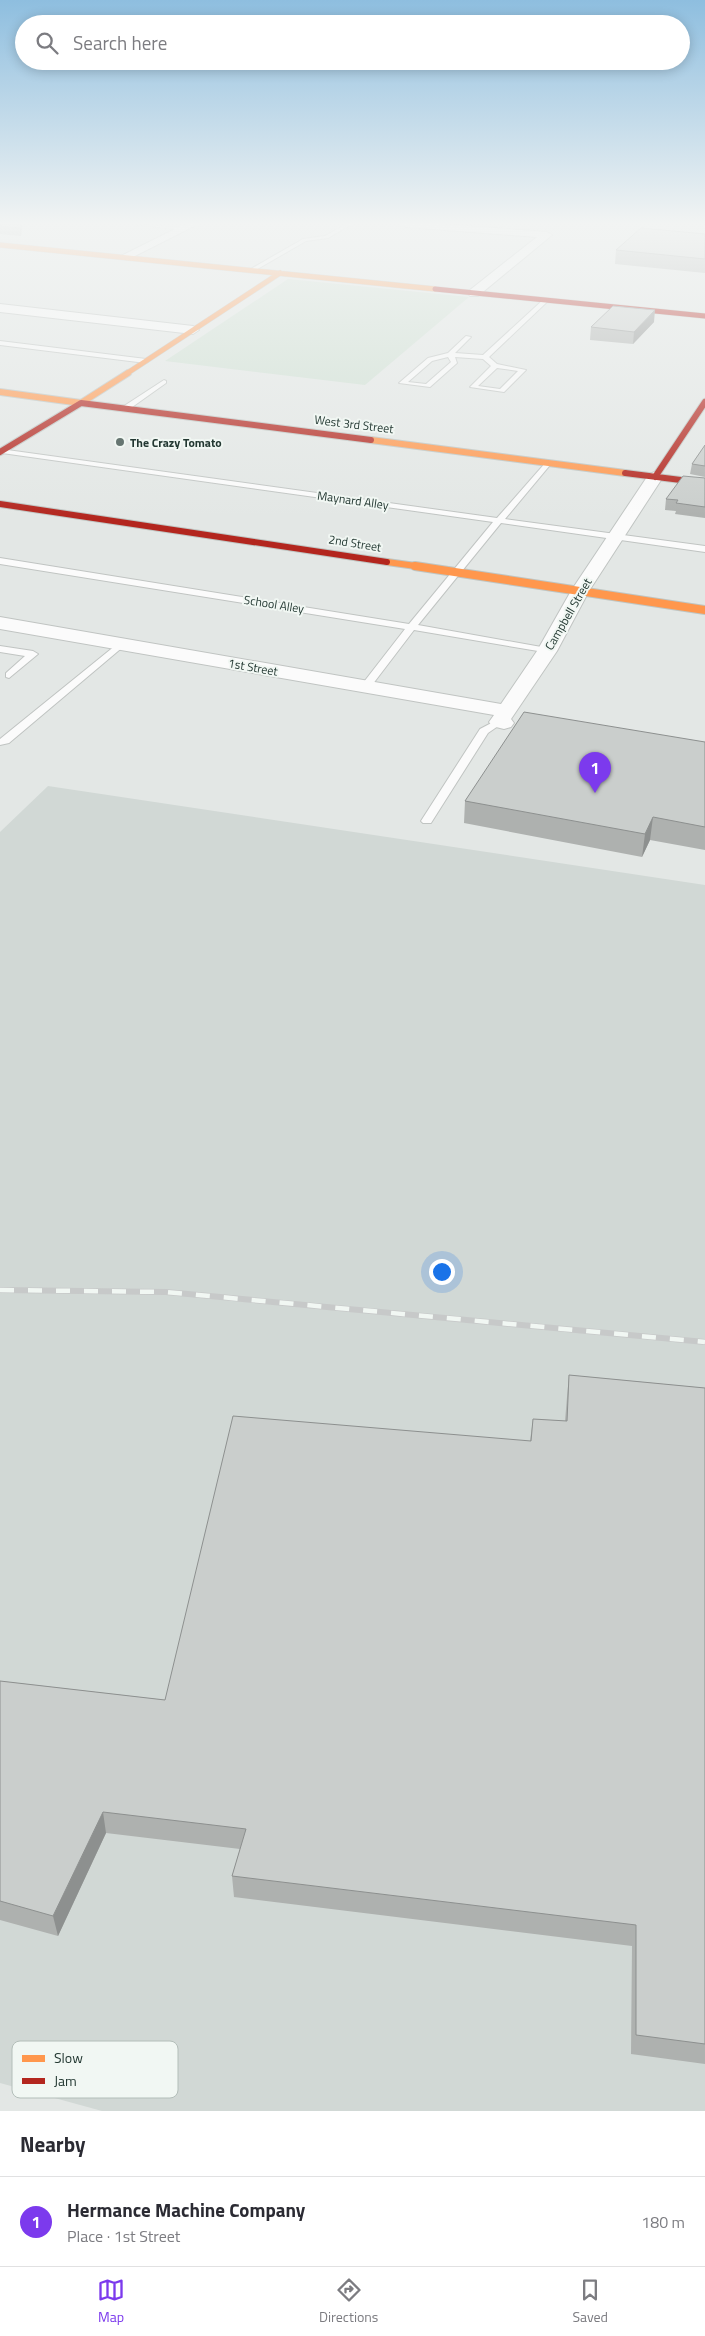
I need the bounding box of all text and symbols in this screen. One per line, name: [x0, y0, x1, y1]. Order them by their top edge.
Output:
search box: [15, 15, 690, 70]
text: Search here: [73, 28, 167, 57]
icon: search: [33, 29, 61, 57]
street label: West 3rd Street: [313, 410, 395, 438]
place label: The Crazy Tomato: [130, 433, 222, 452]
marker: The Crazy Tomato: [114, 436, 126, 448]
street label: Maynard Alley: [316, 486, 390, 514]
street label: 2nd Street: [327, 529, 383, 557]
street label: Campbell Street: [540, 574, 597, 654]
street label: School Alley: [243, 590, 306, 618]
street label: 1st Street: [227, 653, 280, 681]
pin: 1: [579, 752, 611, 793]
your location: [429, 1259, 455, 1285]
legend: [12, 2041, 178, 2098]
text: Slow: [54, 2047, 83, 2068]
text: Jam: [54, 2070, 77, 2091]
text: Nearby: [20, 2128, 85, 2160]
text: Hermance Machine Company: [67, 2195, 305, 2224]
text: 1: [32, 2210, 40, 2234]
text: 180 m: [641, 2210, 685, 2234]
text: Place · 1st Street: [67, 2224, 180, 2248]
tab: Map: [97, 2276, 125, 2327]
tab: Directions: [319, 2276, 378, 2327]
tab: Saved: [572, 2276, 608, 2327]

